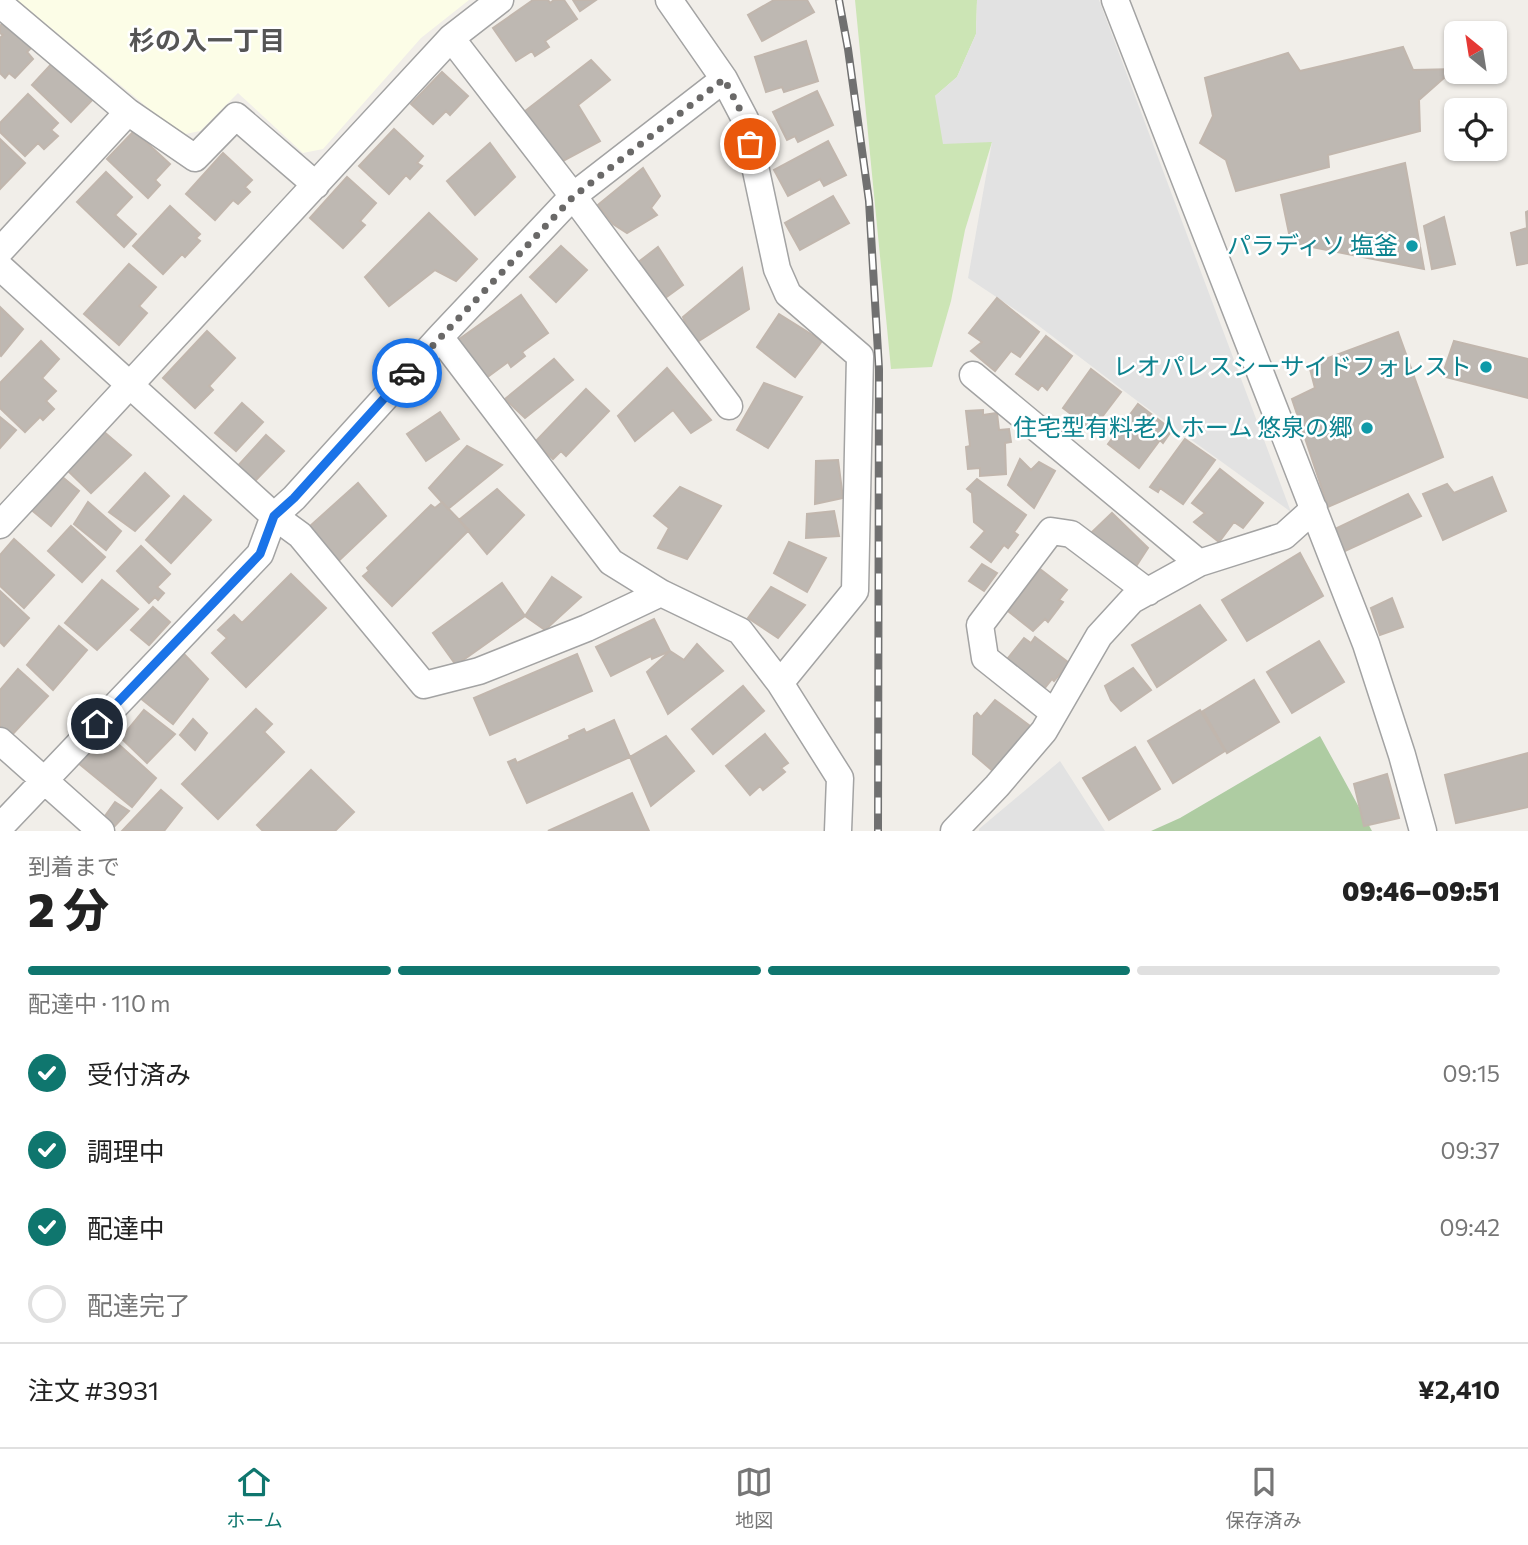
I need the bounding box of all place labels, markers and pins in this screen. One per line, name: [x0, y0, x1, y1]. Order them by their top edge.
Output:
pin: [720, 114, 780, 174]
place label: パラディソ 塩釜: [1227, 230, 1398, 259]
marker: パラディソ 塩釜: [1404, 238, 1420, 254]
place label: レオパレスシーサイドフォレスト: [1112, 351, 1472, 380]
marker: レオパレスシーサイドフォレスト: [1478, 359, 1494, 375]
place label: 住宅型有料老人ホーム 悠泉の郷: [1013, 412, 1353, 441]
marker: 住宅型有料老人ホーム 悠泉の郷: [1359, 420, 1375, 436]
pin: [67, 694, 127, 754]

